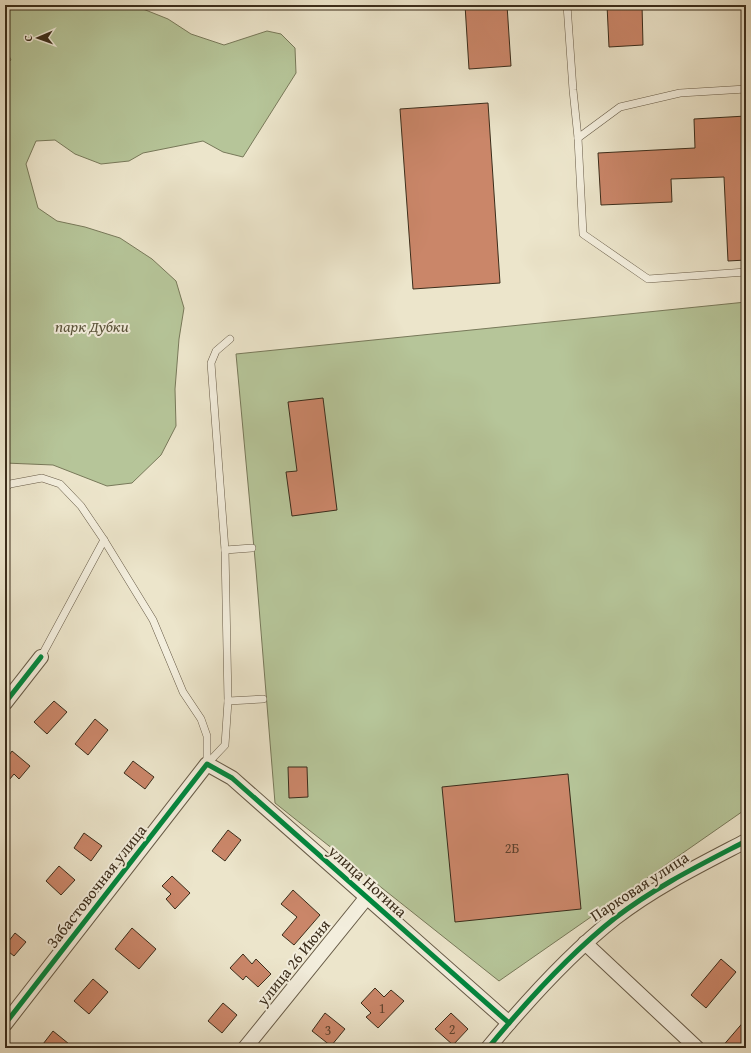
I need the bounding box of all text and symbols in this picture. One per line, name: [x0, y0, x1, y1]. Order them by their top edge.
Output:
north arrow: [18, 18, 58, 58]
text: С: [20, 35, 36, 42]
park label: парк Дубки: [55, 314, 129, 338]
street label: Забастовочная улица: [40, 819, 152, 953]
street label: улица Ногина: [323, 838, 413, 923]
house number: 2Б: [505, 838, 519, 858]
street label: Парковая улица: [585, 845, 693, 927]
street label: улица 26 Июня: [250, 914, 335, 1011]
house number: 1: [379, 998, 385, 1018]
house number: 2: [449, 1019, 455, 1039]
house number: 3: [325, 1020, 331, 1040]

